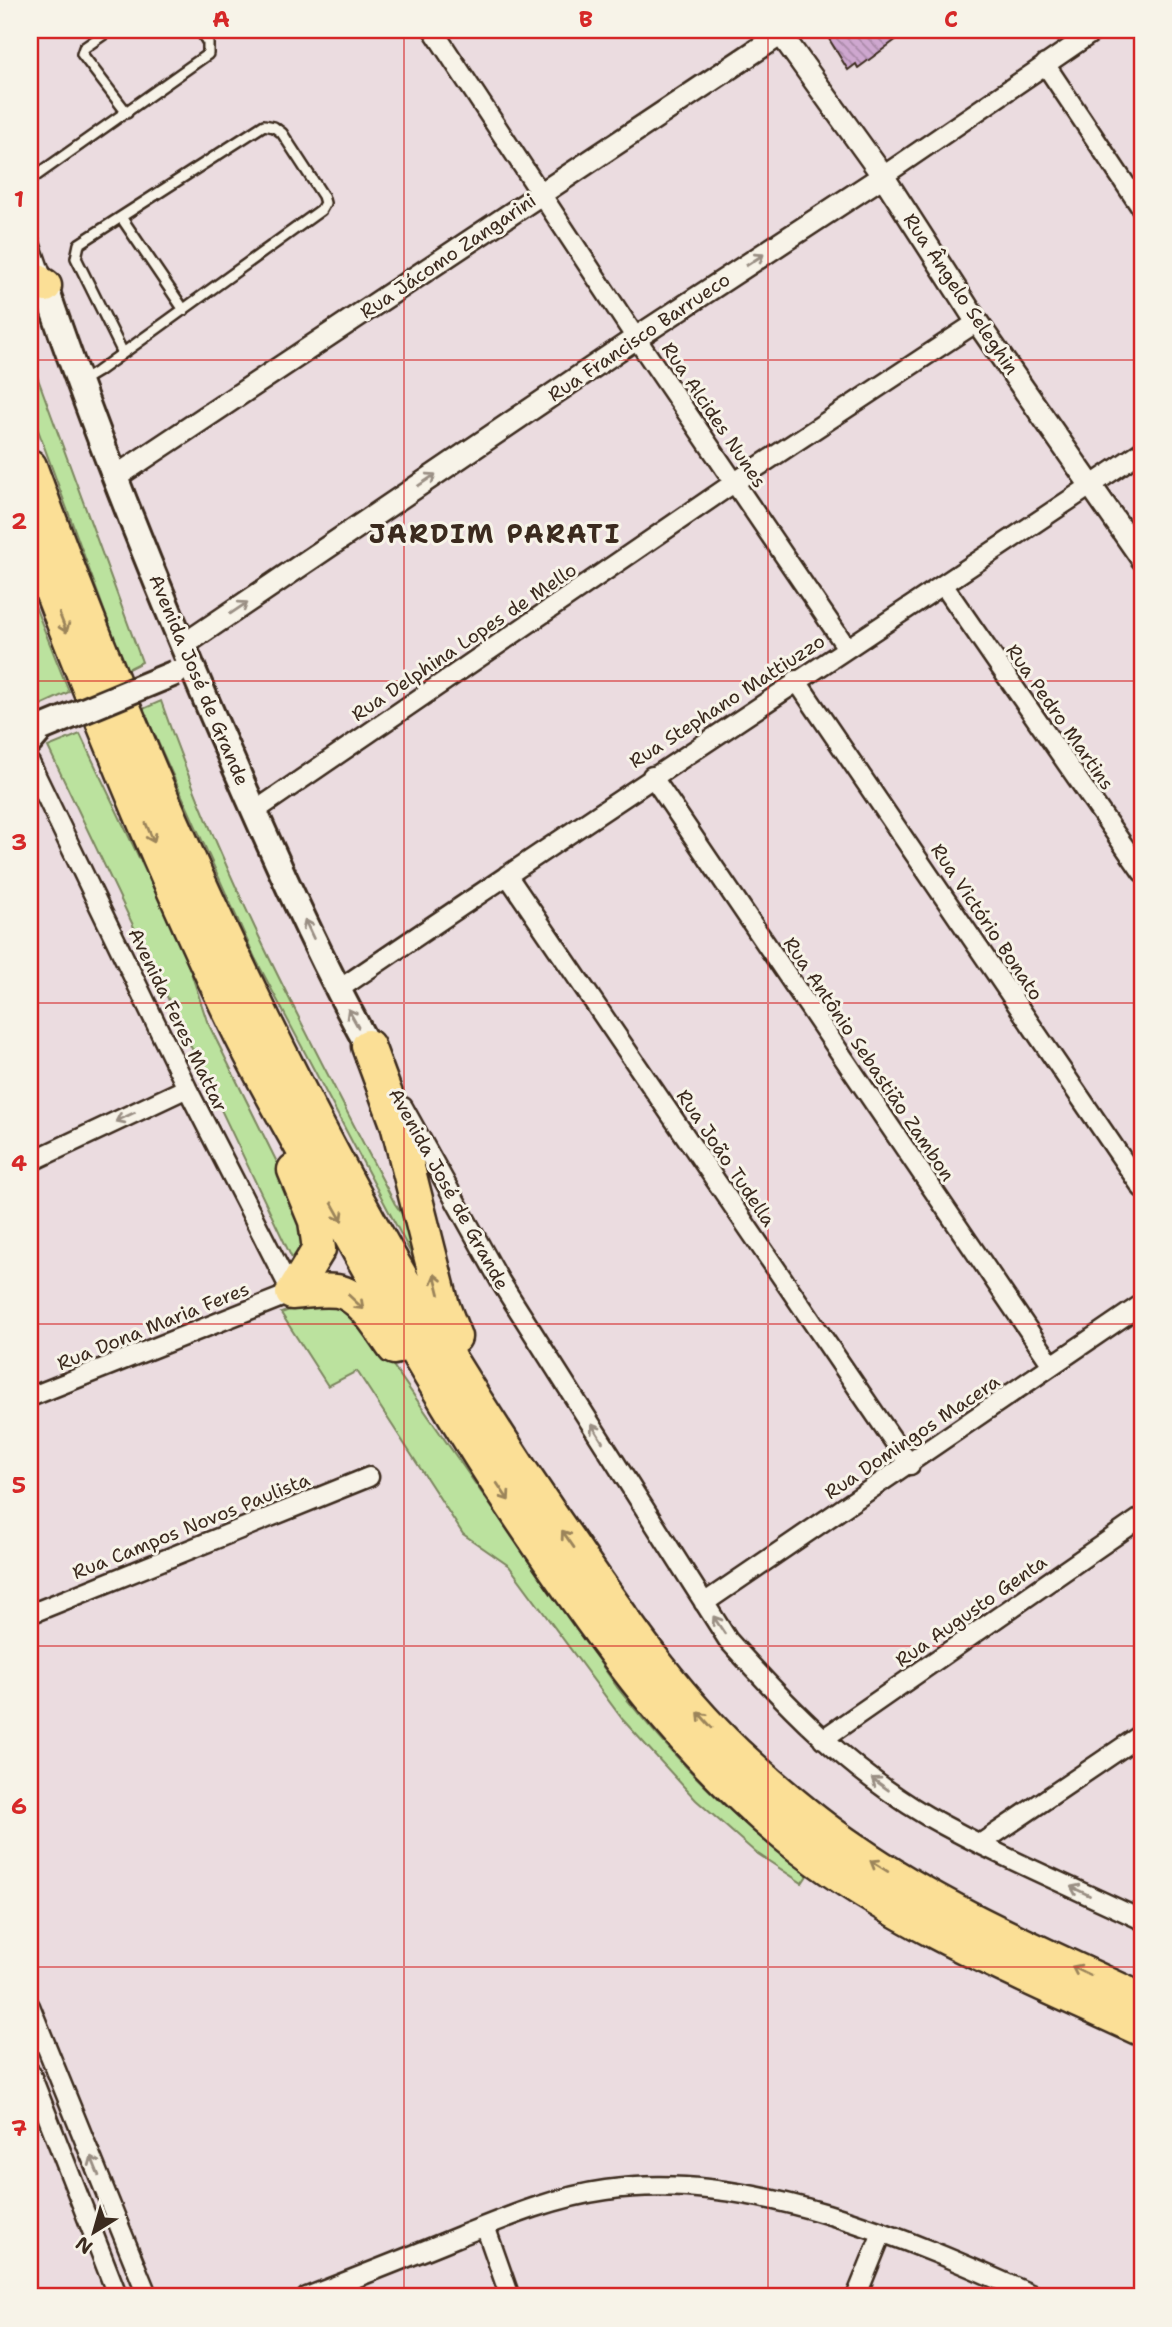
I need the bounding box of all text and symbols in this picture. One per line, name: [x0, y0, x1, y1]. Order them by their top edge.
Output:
text: A: [212, 4, 230, 34]
text: B: [579, 4, 593, 34]
text: C: [944, 4, 958, 34]
text: 1: [14, 184, 24, 214]
street label: Rua Jácomo Zangarini: [355, 188, 541, 324]
street label: Rua Ângelo Seleghin: [898, 208, 1025, 380]
one-way arrow: [745, 253, 764, 267]
street label: Rua Francisco Barrueco: [543, 267, 735, 407]
street label: Rua Alcides Nunes: [656, 337, 772, 493]
one-way arrow: [417, 473, 436, 487]
text: 2: [11, 506, 27, 536]
district label: JARDIM PARATI: [369, 516, 621, 551]
street label: Rua Delphina Lopes de Mello: [347, 557, 581, 727]
street label: Avenida José de Grande: [143, 571, 255, 789]
one-way arrow: [229, 601, 248, 615]
one-way arrow: [57, 611, 70, 633]
street label: Rua Stephano Mattiuzzo: [624, 628, 830, 774]
street label: Rua Pedro Martins: [1000, 639, 1120, 795]
one-way arrow: [144, 822, 157, 843]
text: 3: [11, 827, 27, 857]
street label: Rua Victório Bonato: [925, 839, 1049, 1005]
one-way arrow: [302, 918, 315, 940]
street label: Avenida Feres Mattar: [123, 924, 233, 1116]
street label: Rua Antônio Sebastião Zambon: [778, 932, 960, 1186]
one-way arrow: [346, 1008, 359, 1029]
street label: Avenida José de Grande: [383, 1084, 515, 1294]
street label: Rua João Tudella: [671, 1085, 781, 1232]
one-way arrow: [115, 1111, 136, 1124]
text: 4: [11, 1148, 27, 1178]
one-way arrow: [330, 1202, 344, 1222]
one-way arrow: [430, 1273, 443, 1295]
street label: Rua Dona Maria Feres: [53, 1276, 253, 1376]
one-way arrow: [347, 1294, 364, 1311]
street label: Rua Domingos Macera: [820, 1369, 1005, 1505]
one-way arrow: [589, 1424, 603, 1444]
street label: Rua Campos Novos Paulista: [69, 1467, 314, 1585]
text: 5: [12, 1470, 26, 1500]
one-way arrow: [496, 1482, 510, 1501]
one-way arrow: [561, 1530, 575, 1549]
street label: Rua Augusto Genta: [890, 1549, 1052, 1673]
one-way arrow: [711, 1616, 725, 1636]
one-way arrow: [697, 1712, 713, 1730]
one-way arrow: [871, 1776, 890, 1791]
text: 6: [11, 1791, 27, 1821]
one-way arrow: [870, 1858, 890, 1872]
one-way arrow: [1070, 1884, 1092, 1897]
one-way arrow: [1071, 1964, 1092, 1977]
text: 7: [11, 2113, 27, 2143]
one-way arrow: [87, 2156, 100, 2177]
north arrow: [60, 2198, 130, 2268]
text: N: [71, 2231, 98, 2260]

